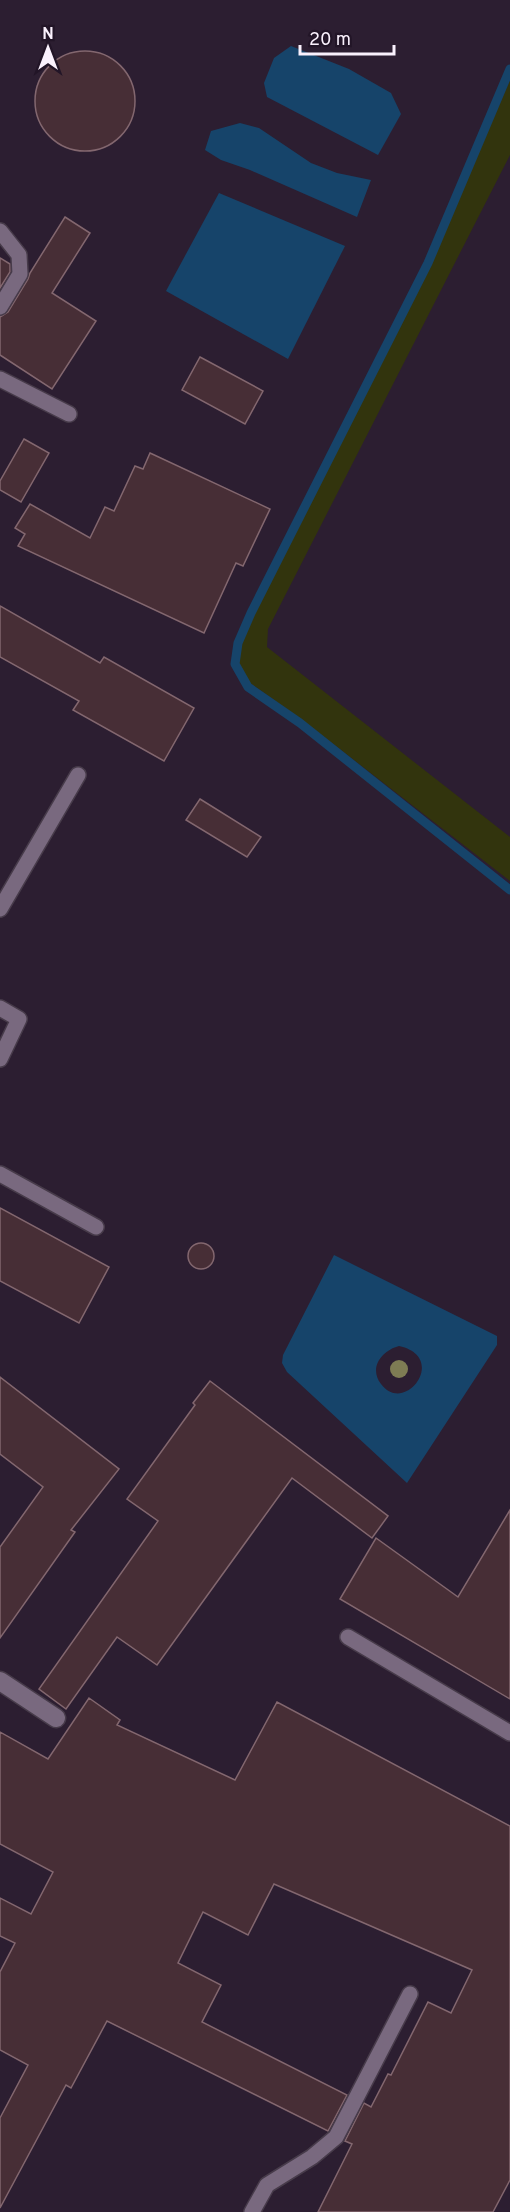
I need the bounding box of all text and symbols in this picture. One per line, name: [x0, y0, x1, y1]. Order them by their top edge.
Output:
north arrow: [18, 18, 78, 78]
scale bar: [300, 18, 394, 56]
text: N: [42, 25, 54, 45]
text: 20 m: [309, 29, 351, 52]

